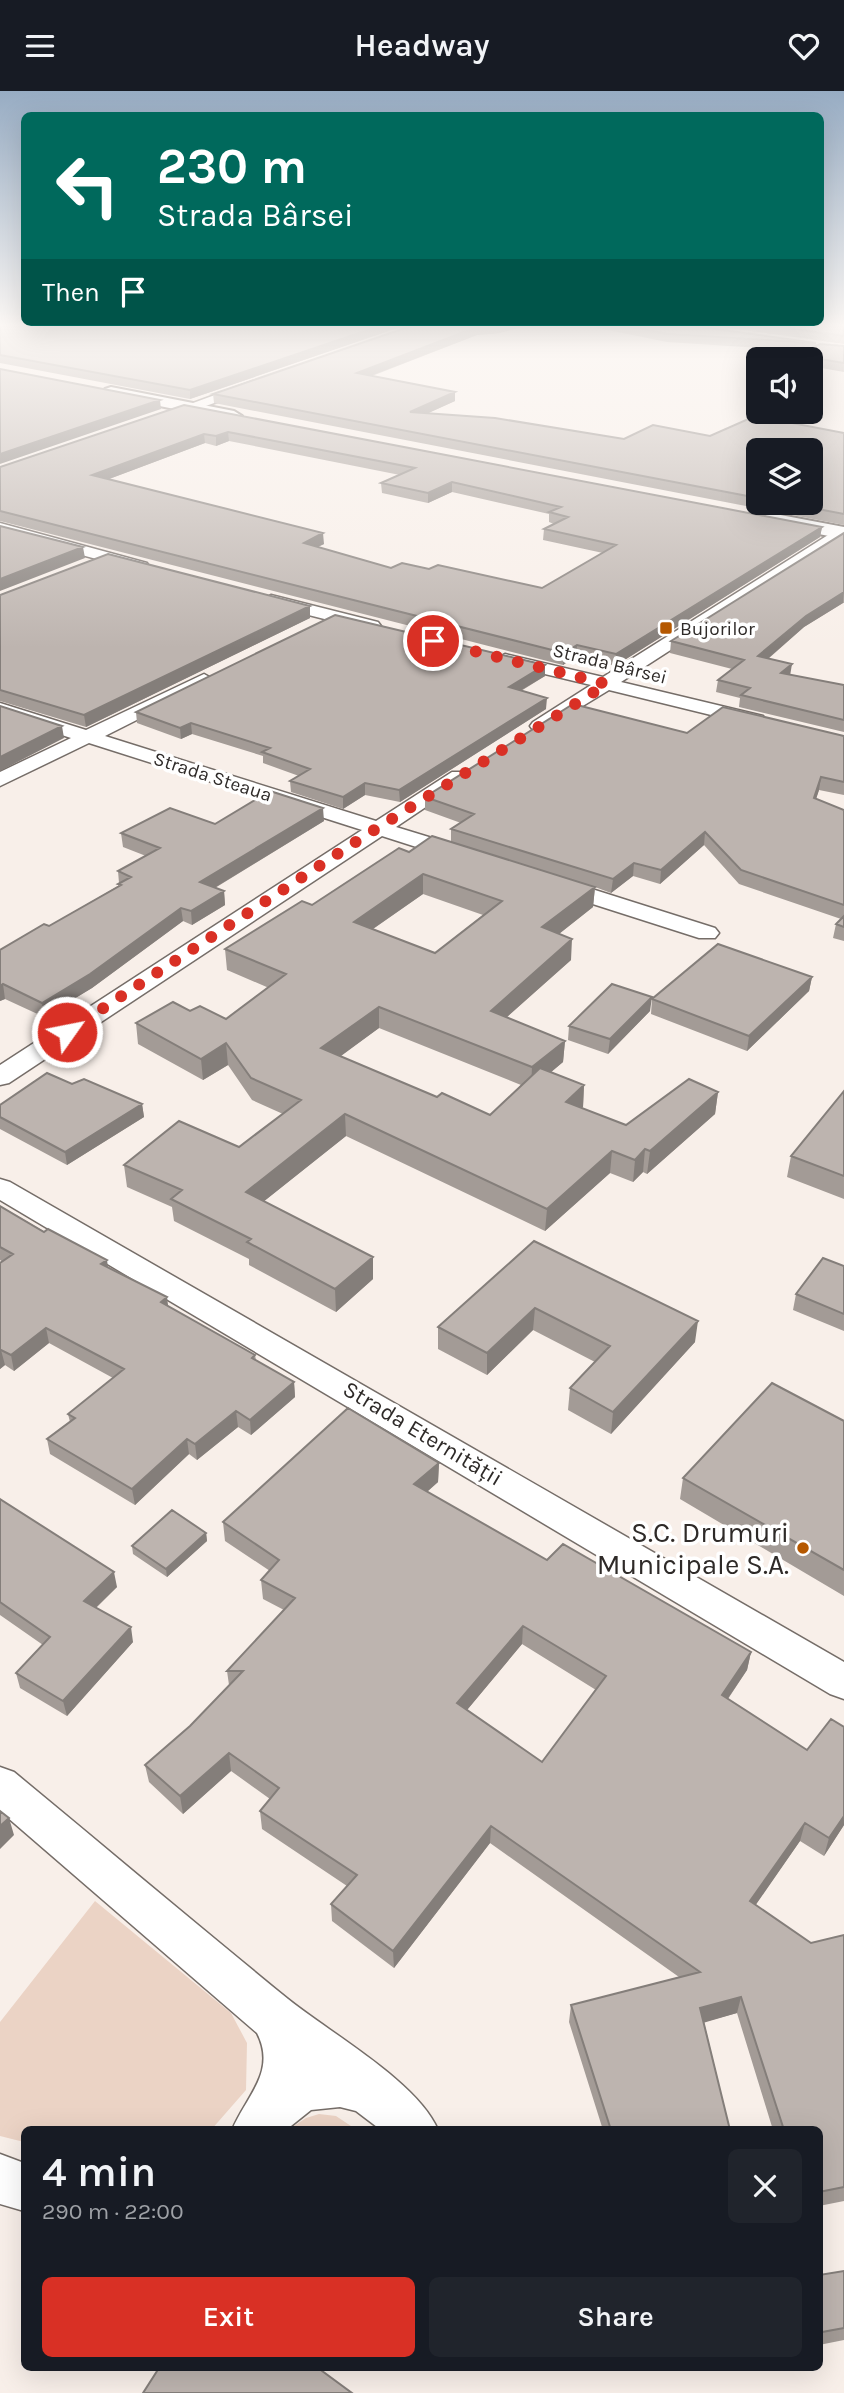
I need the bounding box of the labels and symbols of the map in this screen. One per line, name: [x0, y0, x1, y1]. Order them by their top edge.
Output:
pin: [403, 611, 463, 671]
place label: Bujorilor: [680, 618, 755, 640]
marker: Bujorilor: [658, 620, 674, 636]
street label: Strada Bârsei: [550, 639, 669, 689]
street label: Strada Steaua: [151, 747, 275, 806]
position arrow: [30, 995, 104, 1069]
street label: Strada Eternității: [338, 1375, 507, 1492]
place label: S.C. Drumuri Municipale S.A.: [597, 1516, 789, 1581]
marker: S.C. Drumuri Municipale S.A.: [795, 1540, 811, 1556]

